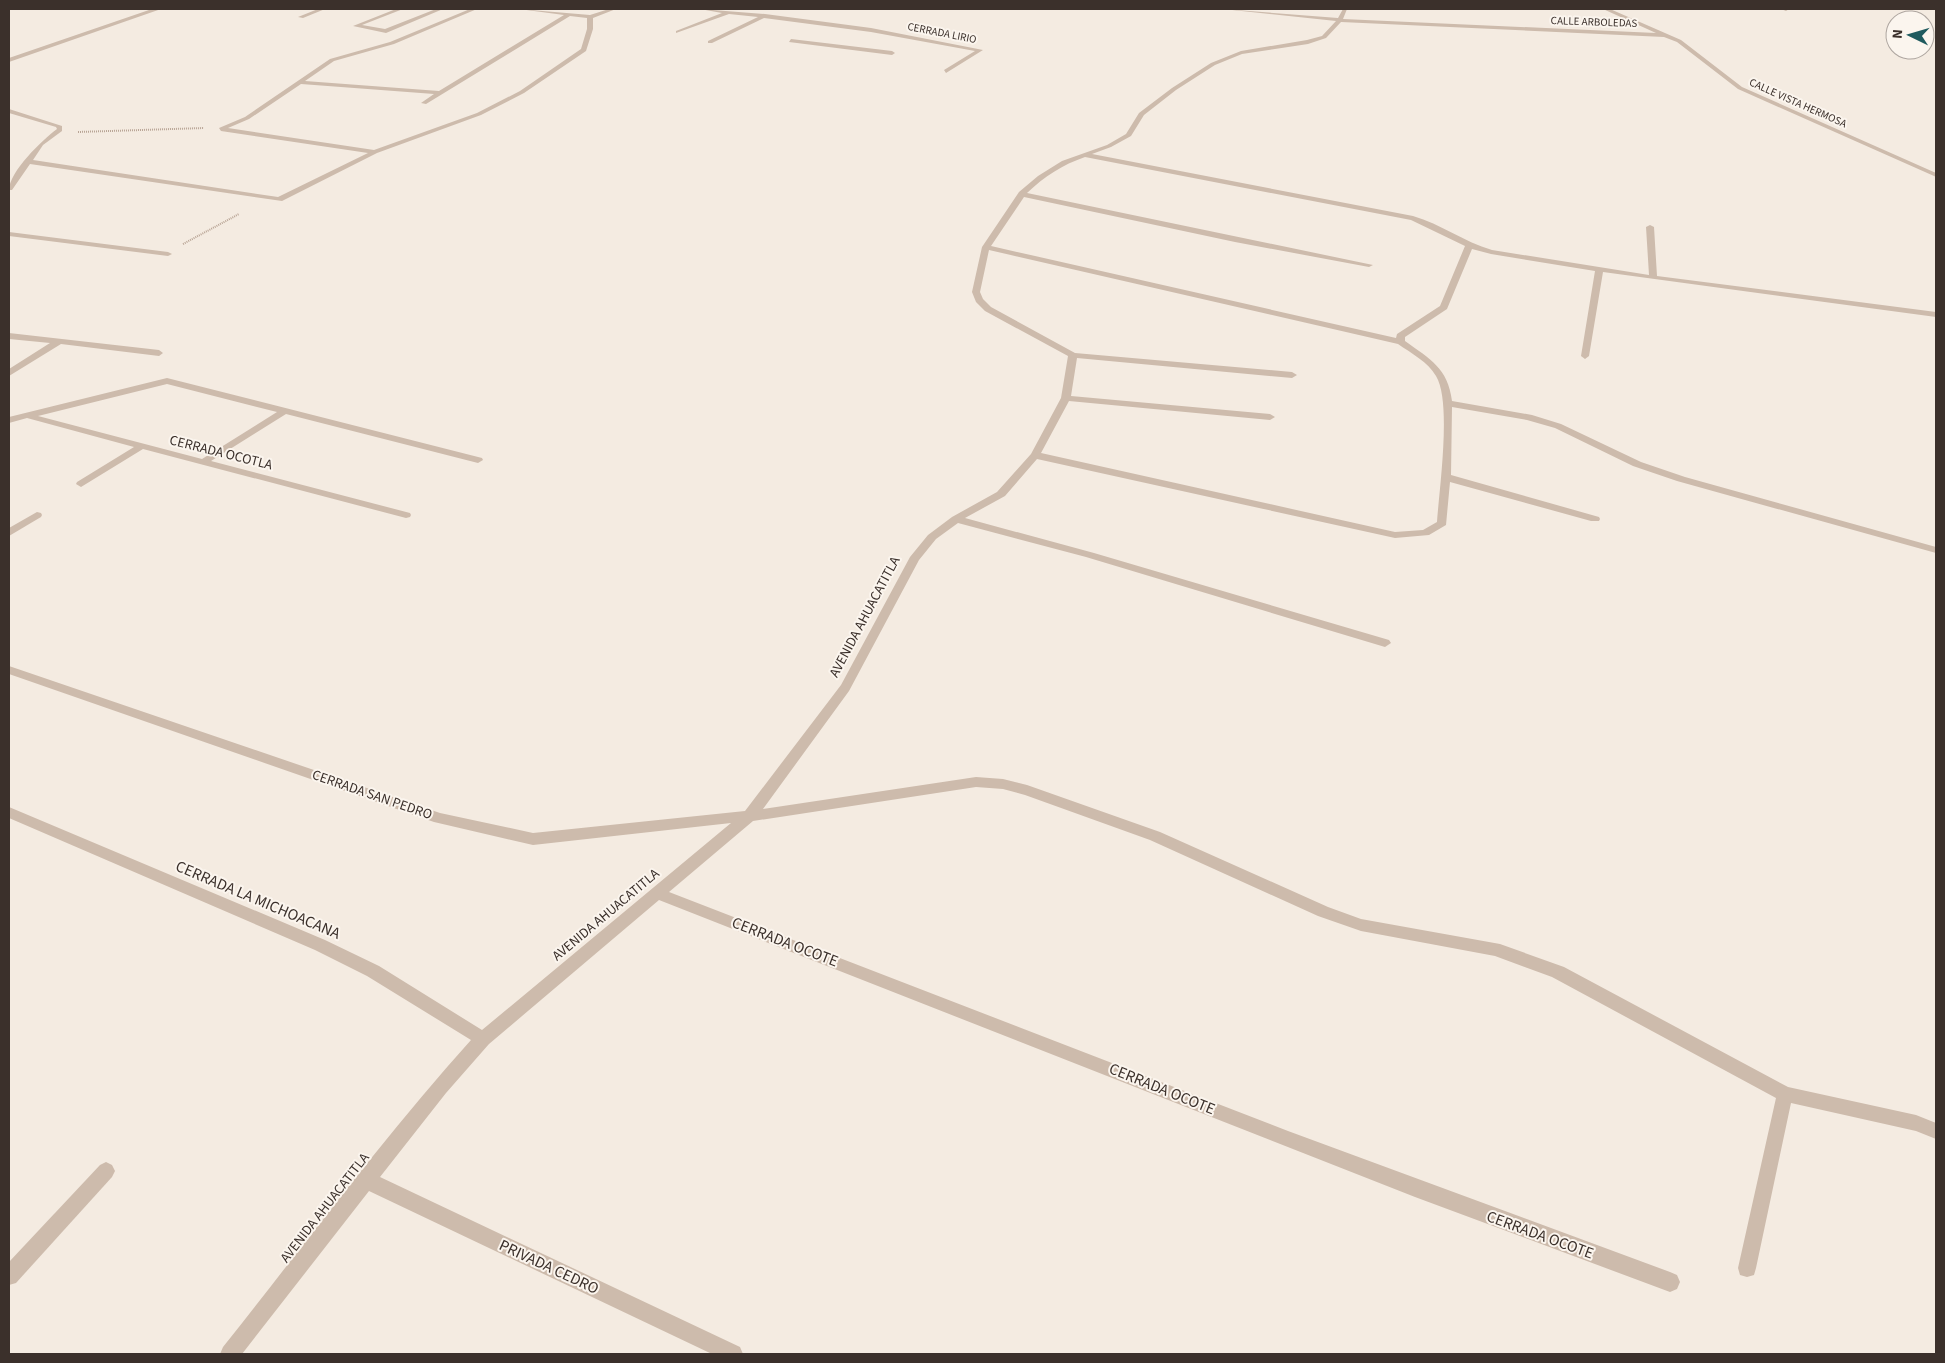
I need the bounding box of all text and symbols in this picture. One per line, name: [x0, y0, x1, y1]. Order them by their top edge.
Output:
north arrow: [1885, 10, 1935, 60]
street label: CALLE ARBOLEDAS: [1550, 13, 1638, 31]
street label: CERRADA LIRIO: [906, 19, 978, 47]
text: N: [1888, 28, 1908, 39]
street label: CALLE VISTA HERMOSA: [1747, 75, 1849, 131]
street label: CERRADA OCOTLA: [167, 431, 275, 476]
street label: AVENIDA AHUACATITLA: [825, 553, 906, 681]
street label: CERRADA SAN PEDRO: [309, 765, 435, 825]
street label: CERRADA LA MICHOACANA: [172, 855, 344, 945]
street label: AVENIDA AHUACATITLA: [548, 864, 664, 966]
street label: CERRADA OCOTE: [729, 912, 841, 972]
street label: CERRADA OCOTE: [1106, 1058, 1218, 1120]
street label: AVENIDA AHUACATITLA: [276, 1149, 375, 1267]
street label: CERRADA OCOTE: [1483, 1205, 1597, 1265]
street label: PRIVADA CEDRO: [496, 1234, 602, 1300]

